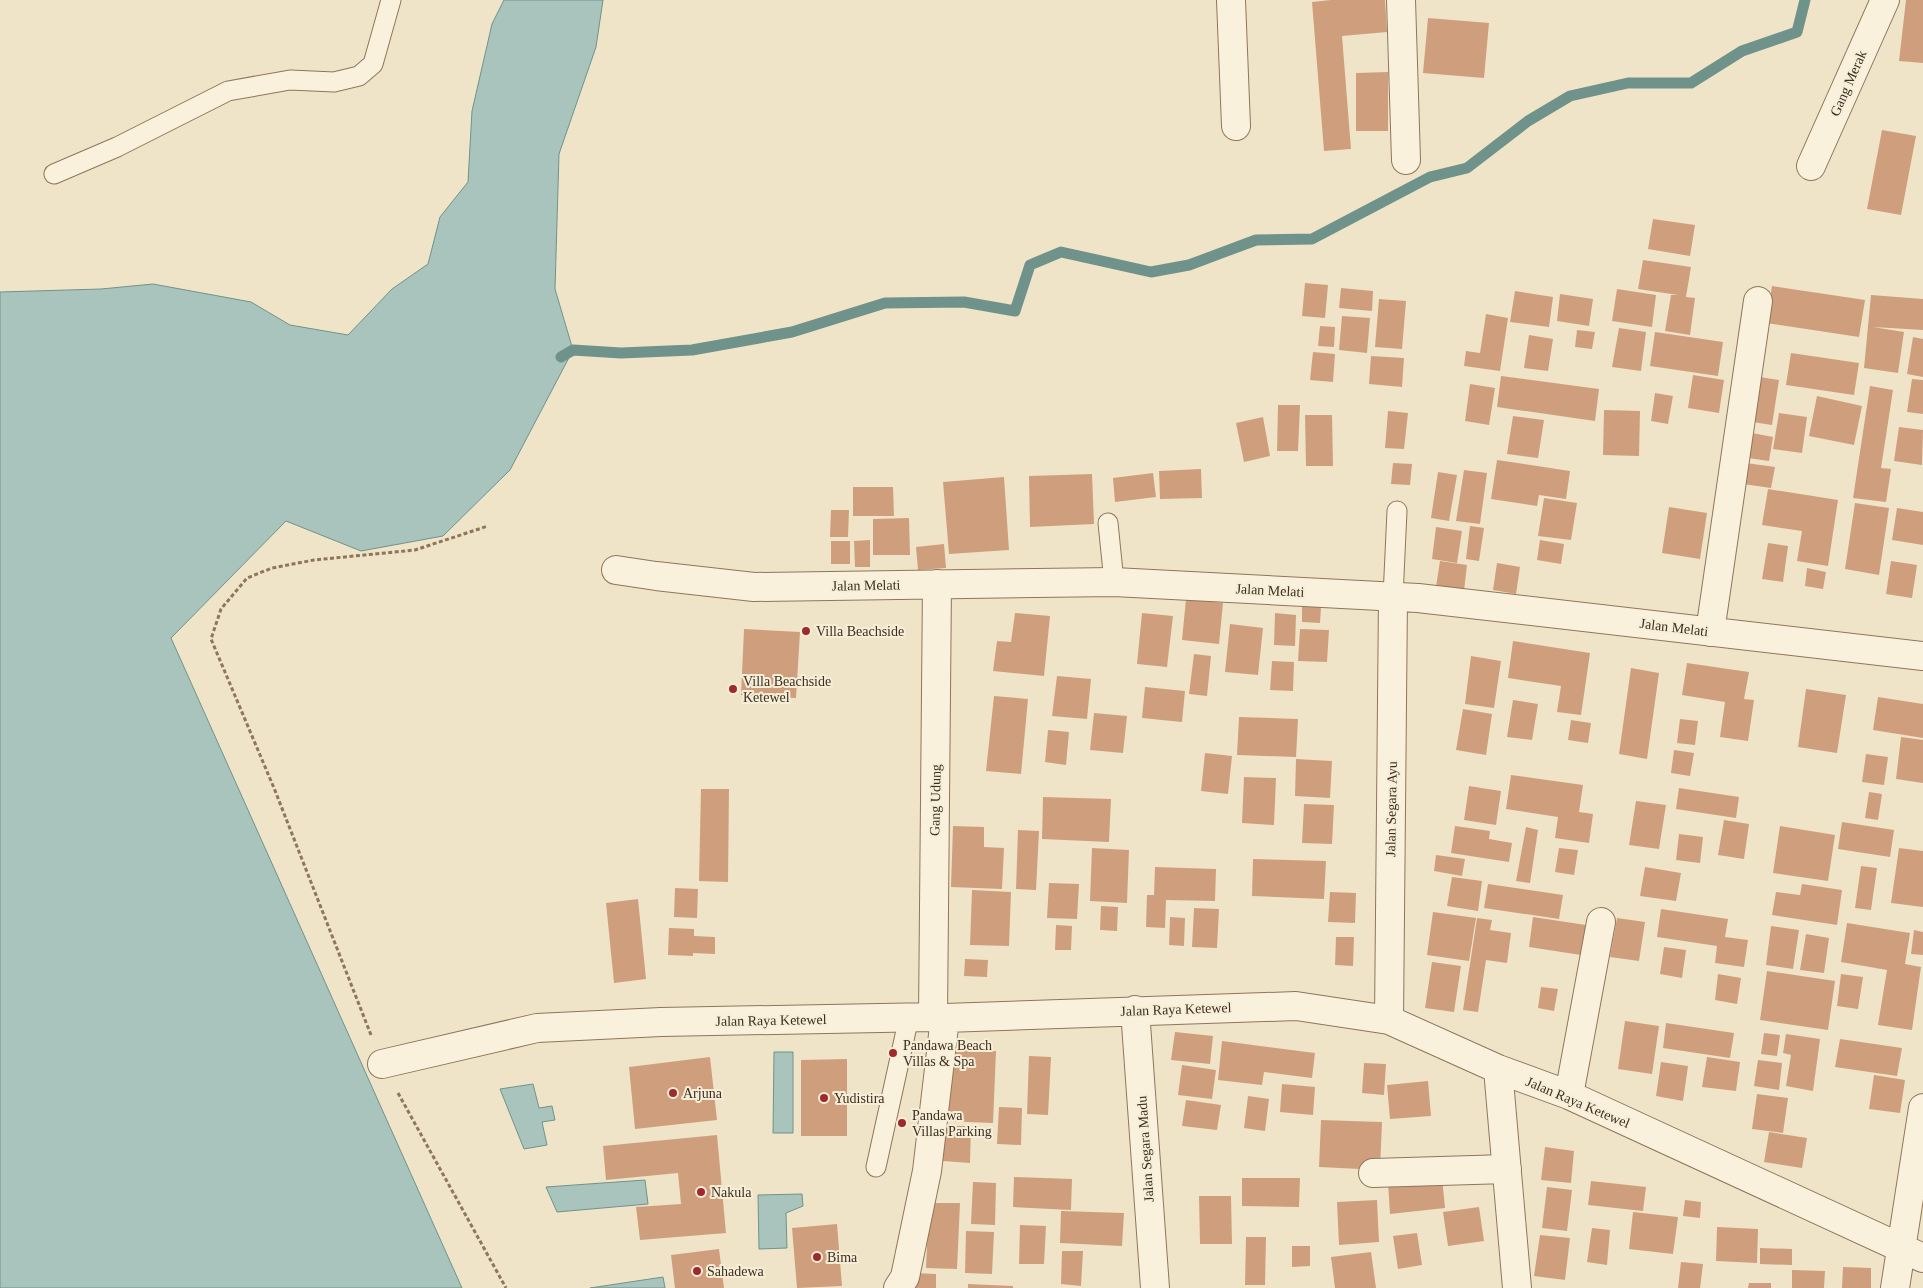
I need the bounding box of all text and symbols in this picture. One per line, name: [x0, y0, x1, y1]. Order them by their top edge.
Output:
street label: Gang Merak: [1827, 48, 1870, 118]
street label: Jalan Melati: [831, 577, 901, 594]
street label: Jalan Melati: [1235, 581, 1305, 600]
street label: Jalan Melati: [1639, 616, 1709, 639]
place label: Villa Beachside: [816, 624, 904, 639]
marker: Villa Beachside: [800, 625, 812, 637]
place label: Villa Beachside Ketewel: [743, 674, 831, 705]
marker: Villa Beachside Ketewel: [727, 683, 739, 695]
street label: Jalan Segara Ayu: [1383, 761, 1400, 857]
street label: Gang Udung: [927, 764, 944, 836]
street label: Jalan Raya Ketewel: [1120, 1000, 1232, 1019]
street label: Jalan Raya Ketewel: [715, 1012, 827, 1029]
place label: Pandawa Beach Villas & Spa: [903, 1038, 992, 1069]
marker: Pandawa Beach Villas & Spa: [887, 1047, 899, 1059]
street label: Jalan Raya Ketewel: [1524, 1074, 1632, 1131]
place label: Arjuna: [683, 1086, 723, 1101]
marker: Arjuna: [667, 1087, 679, 1099]
place label: Yudistira: [834, 1091, 885, 1106]
marker: Yudistira: [818, 1092, 830, 1104]
street label: Jalan Segara Madu: [1134, 1095, 1157, 1203]
place label: Pandawa Villas Parking: [912, 1108, 992, 1139]
marker: Pandawa Villas Parking: [896, 1117, 908, 1129]
place label: Nakula: [711, 1185, 752, 1200]
marker: Nakula: [695, 1186, 707, 1198]
place label: Bima: [827, 1250, 858, 1265]
marker: Bima: [811, 1251, 823, 1263]
place label: Sahadewa: [707, 1264, 765, 1279]
marker: Sahadewa: [691, 1265, 703, 1277]

